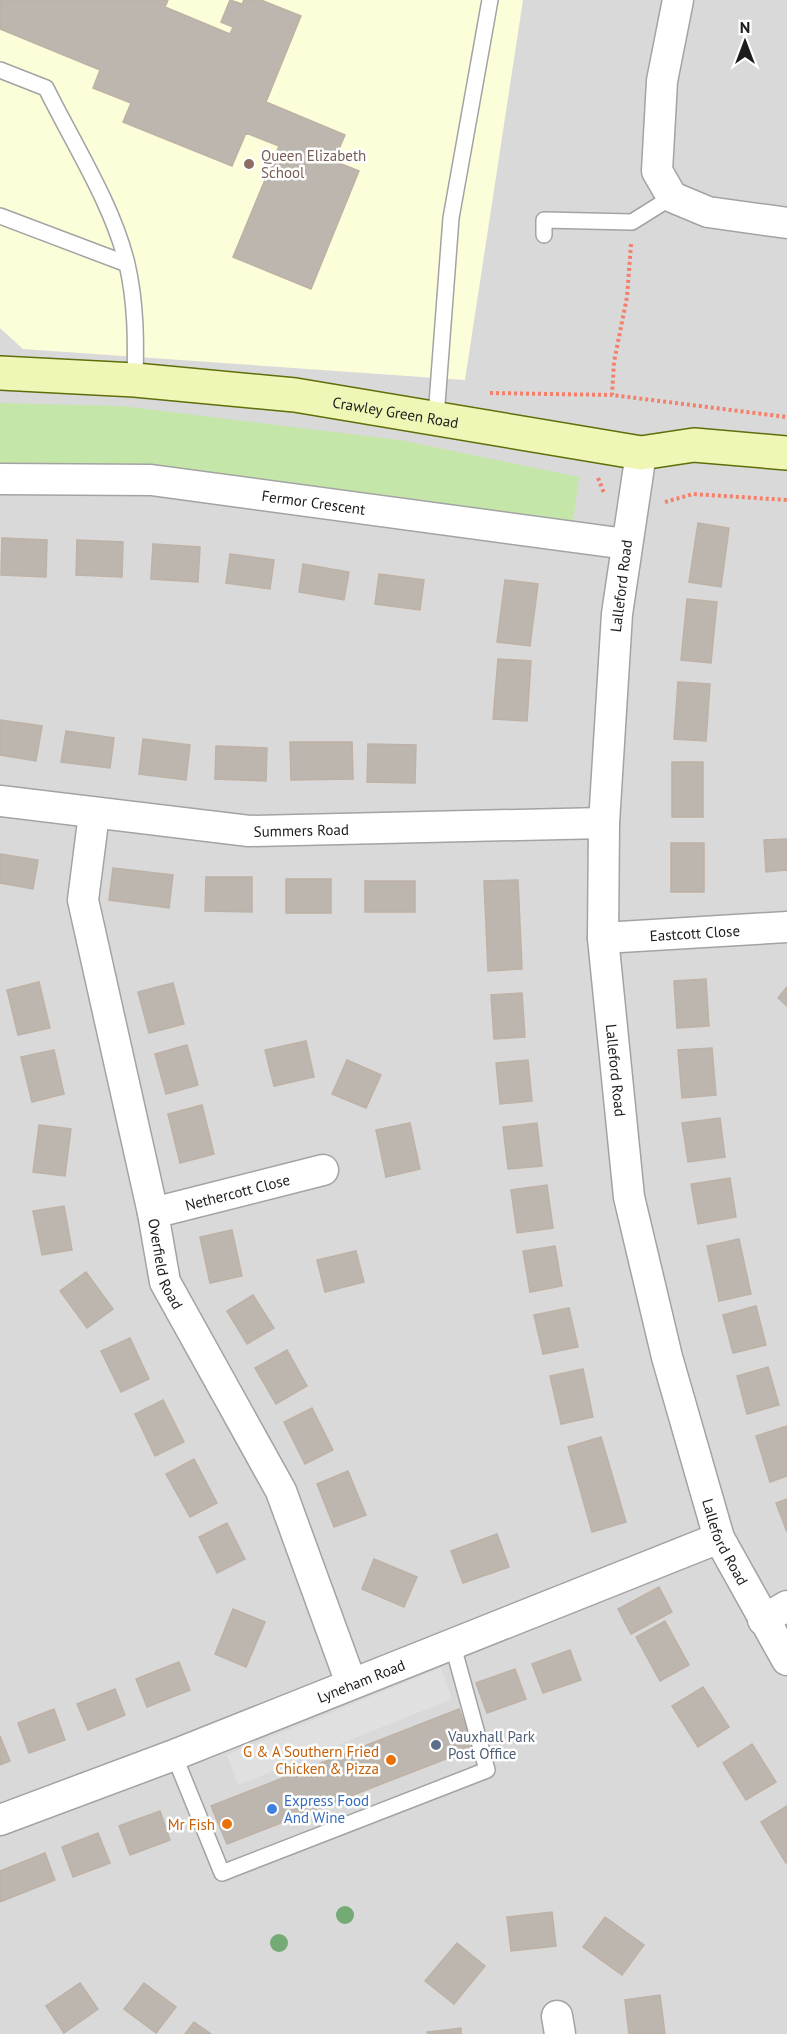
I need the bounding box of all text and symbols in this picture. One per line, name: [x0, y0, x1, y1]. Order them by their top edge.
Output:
north arrow: [715, 12, 775, 72]
text: N: [740, 17, 750, 37]
place label: Queen Elizabeth School: [261, 146, 366, 182]
marker: Queen Elizabeth School: [242, 157, 256, 171]
street label: Crawley Green Road: [331, 392, 460, 432]
street label: Fermor Crescent: [260, 486, 367, 518]
street label: Lalleford Road: [606, 539, 636, 633]
street label: Summers Road: [253, 819, 349, 840]
street label: Eastcott Close: [649, 920, 741, 945]
street label: Lalleford Road: [602, 1023, 630, 1117]
street label: Nethercott Close: [183, 1169, 292, 1214]
street label: Overfield Road: [145, 1217, 188, 1312]
street label: Lalleford Road: [699, 1496, 753, 1588]
street label: Lyneham Road: [314, 1655, 408, 1707]
place label: Vauxhall Park Post Office: [447, 1727, 536, 1763]
marker: Vauxhall Park Post Office: [429, 1738, 443, 1752]
place label: G & A Southern Fried Chicken & Pizza: [243, 1742, 379, 1778]
marker: G & A Southern Fried Chicken & Pizza: [384, 1753, 398, 1767]
place label: Express Food And Wine: [284, 1791, 369, 1827]
marker: Express Food And Wine: [265, 1802, 279, 1816]
place label: Mr Fish: [168, 1815, 215, 1834]
marker: Mr Fish: [220, 1817, 234, 1831]

